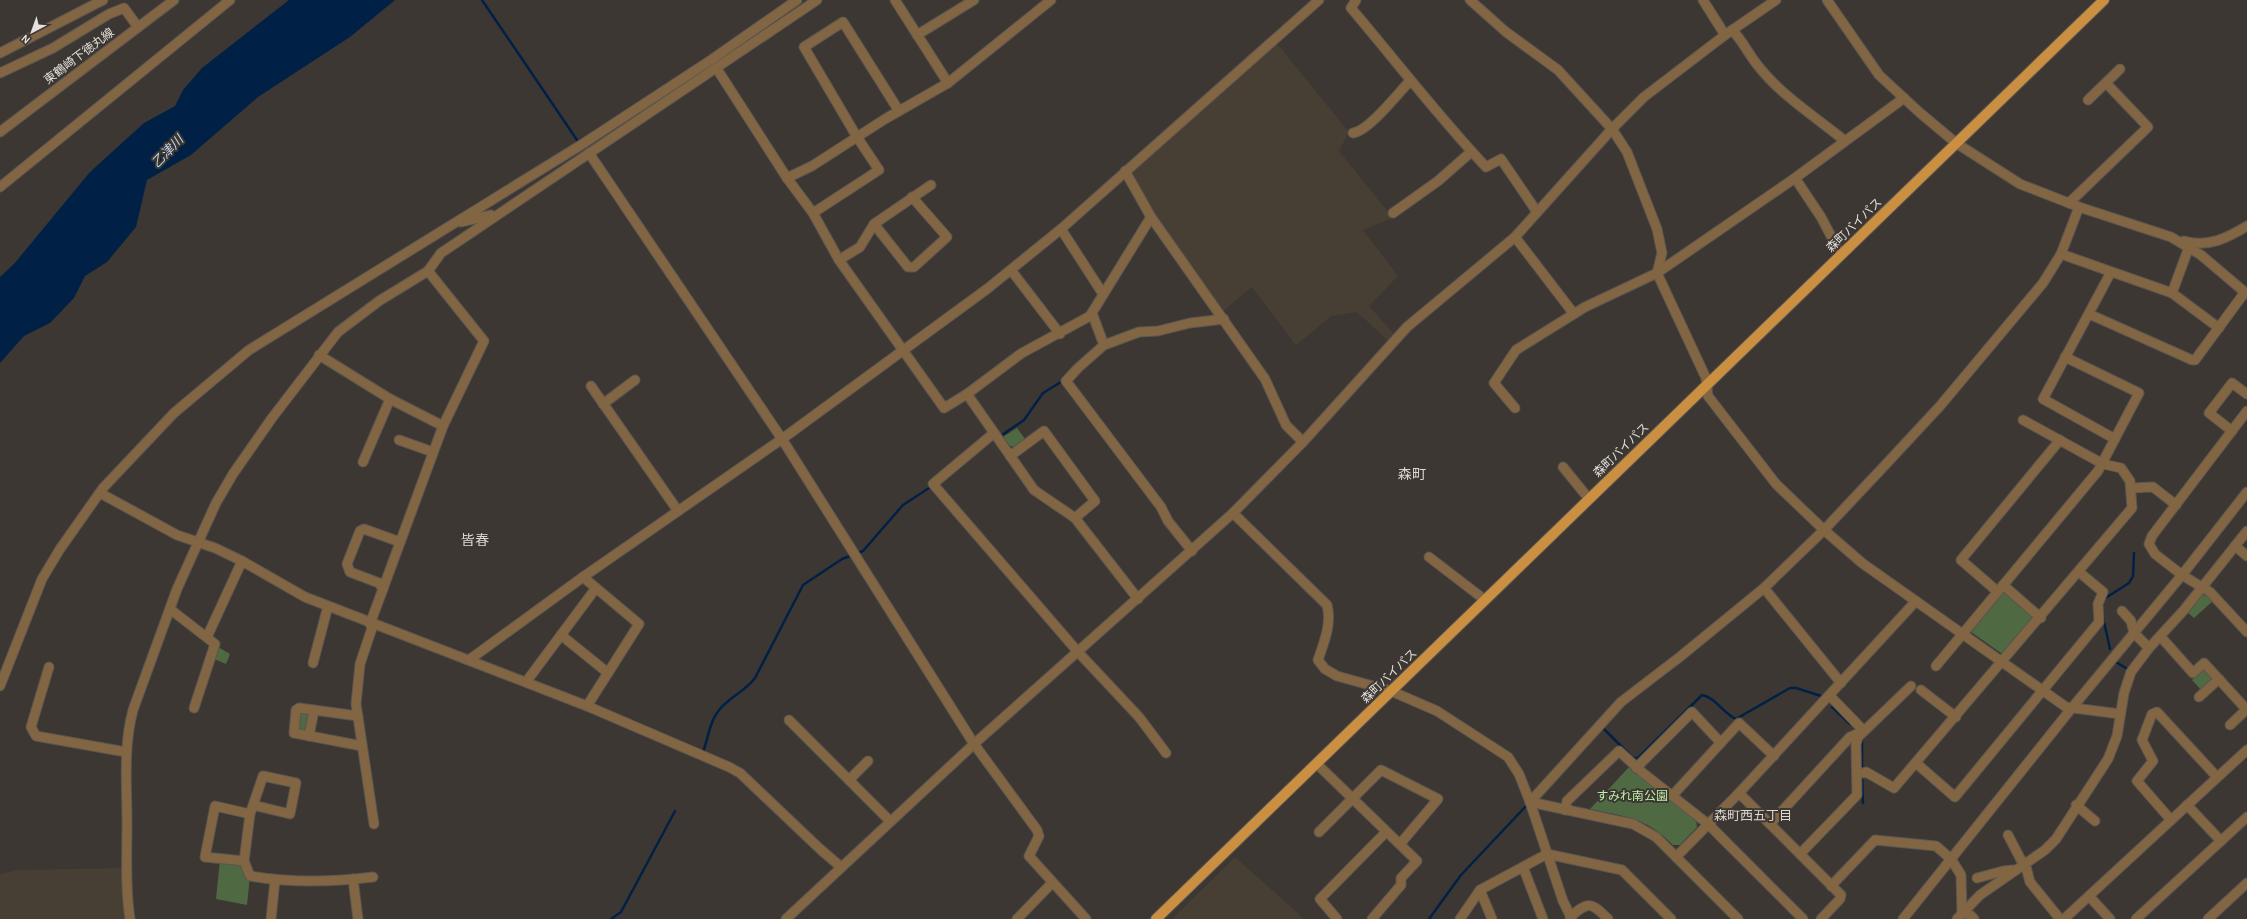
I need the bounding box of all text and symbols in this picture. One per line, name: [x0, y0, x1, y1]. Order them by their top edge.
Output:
north arrow: [12, 12, 52, 52]
street label: 東鶴崎下徳丸線: [41, 25, 117, 87]
text: N: [19, 32, 33, 47]
water label: 乙津川: [148, 131, 188, 171]
street label: 森町バイパス: [1823, 195, 1885, 255]
street label: 森町バイパス: [1590, 420, 1652, 480]
district label: 森町: [1398, 466, 1426, 483]
district label: 皆春: [461, 532, 489, 549]
street label: 森町バイパス: [1358, 646, 1420, 706]
park label: すみれ南公園: [1596, 789, 1668, 803]
district label: 森町西五丁目: [1714, 808, 1792, 823]

